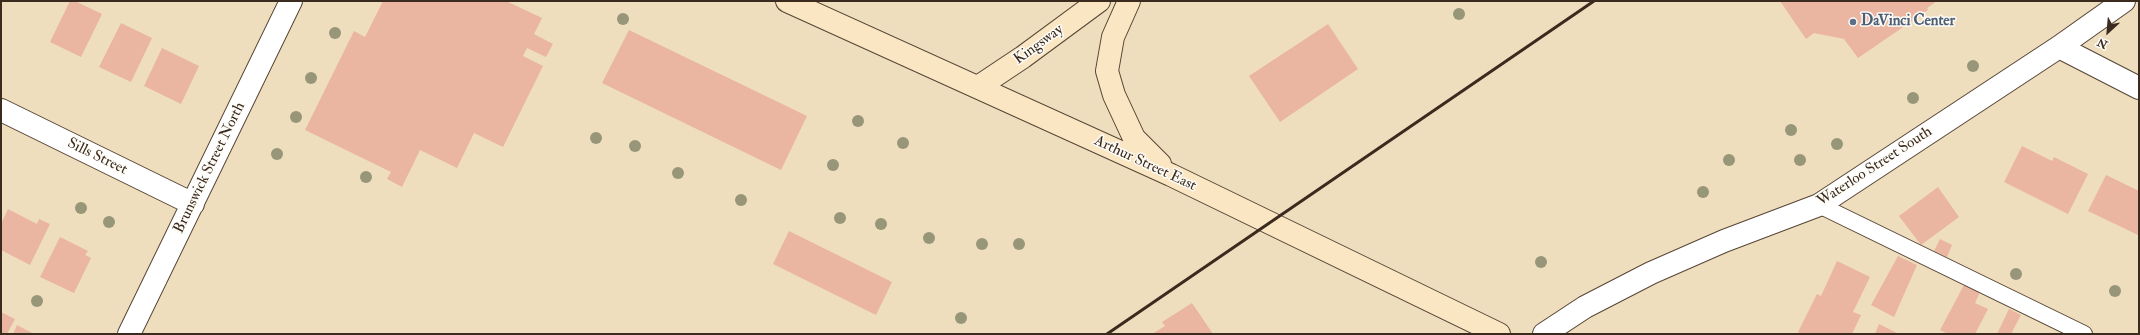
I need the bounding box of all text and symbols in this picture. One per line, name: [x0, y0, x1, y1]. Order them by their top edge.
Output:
north arrow: [2088, 12, 2128, 52]
place label: DaVinci Center: [1861, 13, 1955, 31]
marker: DaVinci Center: [1848, 17, 1858, 27]
street label: Kingsway: [1011, 21, 1067, 69]
text: N: [2095, 35, 2110, 51]
street label: Brunswick Street North: [170, 100, 250, 236]
street label: Waterloo Street South: [1814, 123, 1936, 211]
street label: Arthur Street East: [1091, 132, 1199, 196]
street label: Sills Street: [64, 135, 130, 179]

